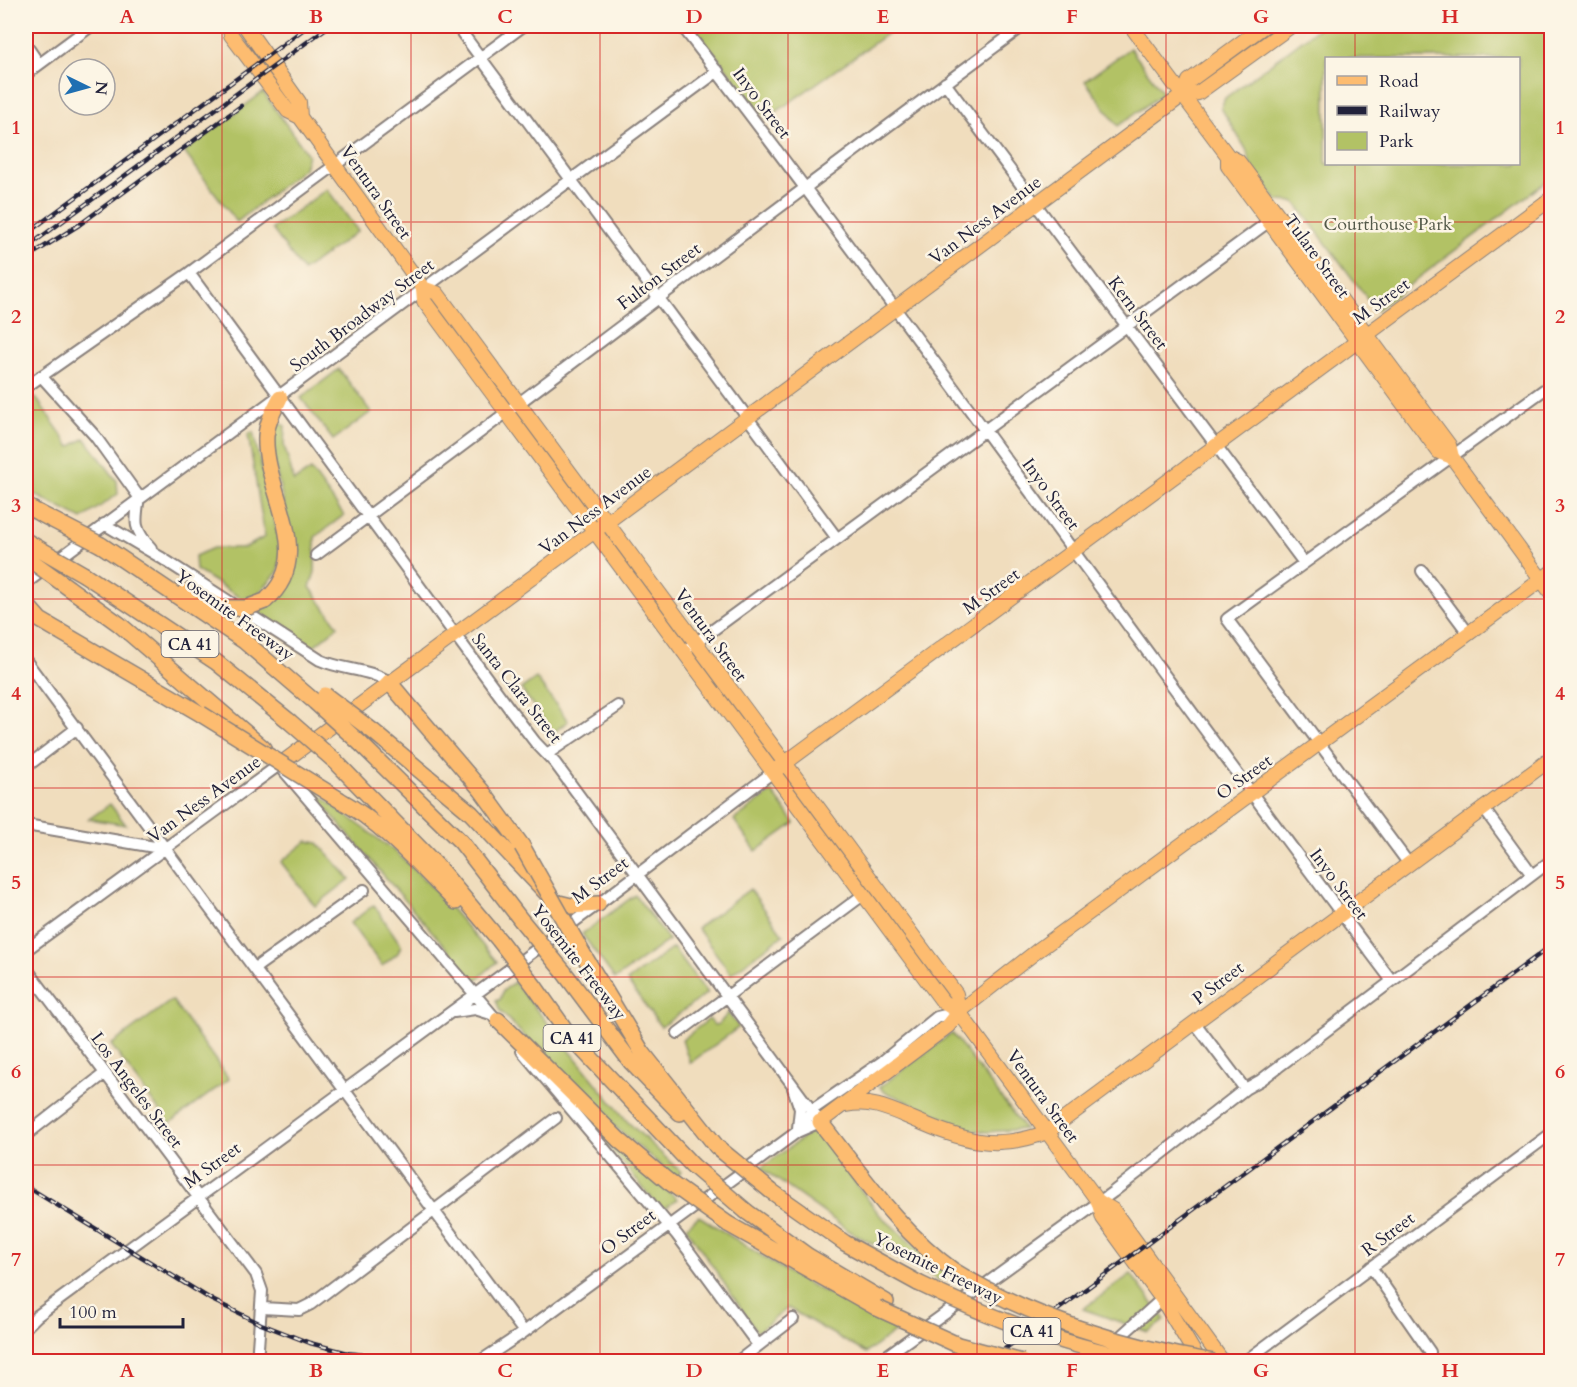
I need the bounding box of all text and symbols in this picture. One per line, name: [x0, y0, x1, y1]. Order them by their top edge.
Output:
text: A: [119, 3, 135, 30]
text: B: [309, 3, 323, 30]
text: C: [497, 3, 513, 30]
text: D: [685, 3, 703, 30]
text: E: [877, 3, 889, 30]
text: F: [1066, 3, 1078, 30]
text: G: [1253, 3, 1269, 30]
text: H: [1441, 3, 1459, 30]
north arrow: [57, 57, 117, 117]
legend: [1325, 57, 1520, 165]
street label: Inyo Street: [726, 62, 797, 145]
text: Road: [1379, 69, 1419, 94]
text: N: [89, 80, 113, 96]
text: Railway: [1379, 99, 1441, 124]
text: 1: [11, 114, 21, 141]
text: 1: [1555, 114, 1565, 141]
text: Park: [1379, 129, 1414, 154]
street label: Ventura Street: [334, 140, 417, 245]
street label: Van Ness Avenue: [924, 170, 1047, 271]
street label: Tulare Street: [1278, 209, 1356, 304]
park label: Courthouse Park: [1324, 212, 1453, 237]
street label: Fulton Street: [612, 237, 706, 316]
street label: South Broadway Street: [285, 253, 440, 378]
street label: Kern Street: [1102, 271, 1174, 356]
street label: M Street: [1348, 272, 1415, 331]
text: 2: [11, 303, 21, 330]
text: 2: [1555, 303, 1565, 330]
street label: Inyo Street: [1016, 453, 1086, 536]
street label: Van Ness Avenue: [534, 460, 657, 561]
text: 3: [11, 492, 21, 519]
text: 3: [1555, 492, 1565, 519]
street label: M Street: [958, 562, 1025, 621]
street label: Yosemite Freeway: [170, 564, 300, 667]
street label: Ventura Street: [668, 584, 753, 687]
street label: Santa Clara Street: [466, 628, 568, 749]
road number: CA 41: [162, 631, 219, 657]
text: 4: [11, 680, 21, 707]
text: 4: [1555, 680, 1565, 707]
street label: O Street: [1211, 748, 1278, 806]
street label: Van Ness Avenue: [142, 750, 266, 849]
street label: Inyo Street: [1303, 843, 1374, 926]
street label: M Street: [567, 851, 634, 910]
text: 5: [11, 869, 21, 896]
text: 5: [1555, 869, 1565, 896]
street label: Yosemite Freeway: [525, 899, 632, 1026]
street label: P Street: [1187, 956, 1250, 1011]
road number: CA 41: [544, 1025, 600, 1051]
street label: Los Angeles Street: [85, 1027, 189, 1154]
street label: Ventura Street: [1000, 1045, 1085, 1148]
text: 6: [11, 1058, 21, 1085]
text: 6: [1555, 1058, 1565, 1085]
street label: M Street: [179, 1136, 246, 1195]
street label: O Street: [595, 1203, 662, 1262]
street label: R Street: [1357, 1206, 1420, 1263]
street label: Yosemite Freeway: [869, 1226, 1007, 1311]
text: 7: [11, 1246, 21, 1273]
text: 7: [1555, 1246, 1565, 1273]
scale bar: [60, 1291, 183, 1329]
text: 100 m: [69, 1300, 117, 1325]
road number: CA 41: [1004, 1318, 1060, 1344]
text: A: [119, 1357, 135, 1384]
text: B: [309, 1357, 323, 1384]
text: C: [497, 1357, 513, 1384]
text: D: [685, 1357, 703, 1384]
text: E: [877, 1357, 889, 1384]
text: F: [1066, 1357, 1078, 1384]
text: G: [1253, 1357, 1269, 1384]
text: H: [1441, 1357, 1459, 1384]

